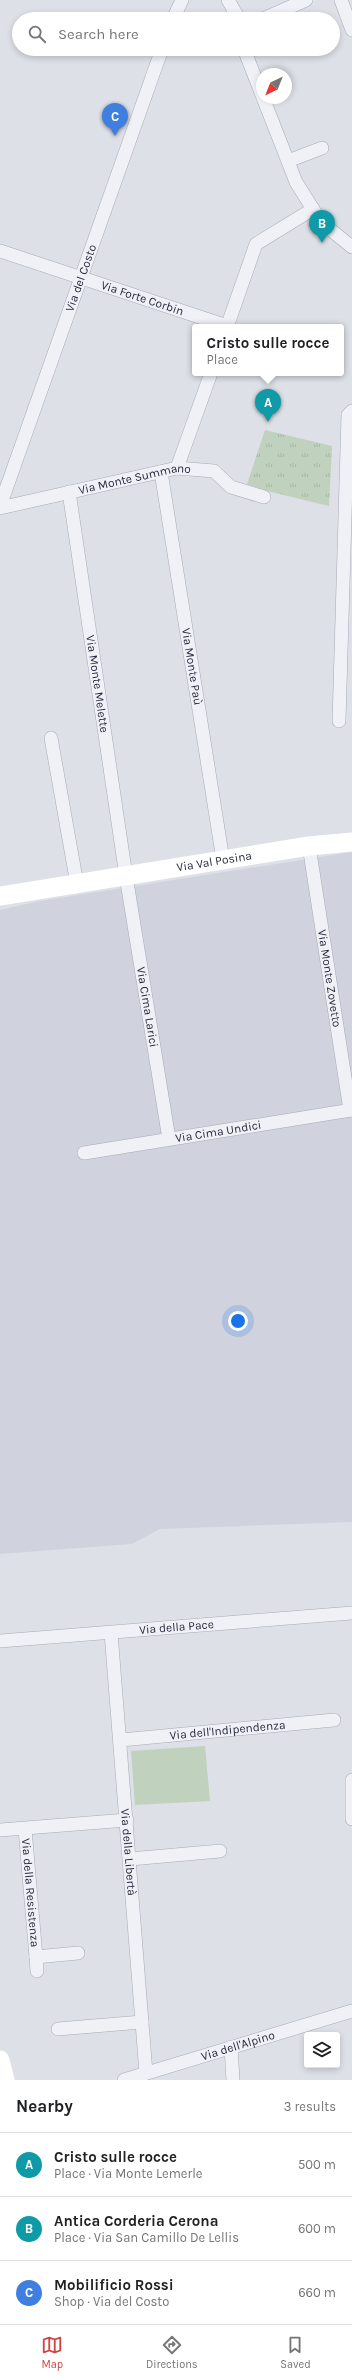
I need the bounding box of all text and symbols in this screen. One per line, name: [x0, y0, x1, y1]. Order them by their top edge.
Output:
search box: [12, 12, 340, 56]
icon: search: [26, 23, 48, 45]
text: Search here: [58, 25, 139, 43]
north arrow: [256, 68, 292, 104]
pin: C: [102, 103, 128, 136]
pin: B: [309, 210, 335, 243]
street label: Via del Costo: [62, 242, 99, 314]
street label: Via Forte Corbin: [99, 278, 186, 318]
popup: [192, 324, 344, 376]
text: Cristo sulle rocce: [207, 334, 329, 352]
text: Place: [207, 352, 238, 367]
pin: A: [255, 389, 281, 422]
street label: Via Monte Summano: [77, 461, 191, 497]
street label: Via Monte Paù: [179, 627, 205, 706]
street label: Via Monte Melette: [83, 634, 112, 734]
street label: Via Val Posina: [176, 848, 253, 874]
street label: Via Monte Zovetto: [315, 929, 344, 1028]
street label: Via Cima Larici: [134, 966, 161, 1048]
street label: Via Cima Undici: [174, 1118, 262, 1145]
your location: [228, 1311, 248, 1331]
street label: Via della Pace: [139, 1617, 214, 1637]
street label: Via dell'Indipendenza: [169, 1718, 286, 1742]
street label: Via della Libertà: [118, 1808, 139, 1896]
street label: Via della Resistenza: [19, 1838, 42, 1948]
street label: Via dell'Alpino: [199, 2028, 276, 2063]
map controls: [304, 2032, 340, 2068]
button: layers: [304, 2032, 340, 2068]
text: Nearby: [16, 2096, 73, 2116]
text: 3 results: [284, 2099, 336, 2114]
text: Cristo sulle rocce: [54, 2148, 177, 2166]
text: A: [25, 2157, 33, 2172]
text: 500 m: [298, 2157, 336, 2172]
text: Place · Via Monte Lemerle: [54, 2166, 203, 2181]
text: Antica Corderia Cerona: [54, 2212, 218, 2230]
text: B: [25, 2221, 33, 2236]
text: 600 m: [298, 2221, 336, 2236]
text: Place · Via San Camillo De Lellis: [54, 2230, 239, 2245]
text: Mobilificio Rossi: [54, 2276, 174, 2294]
text: C: [25, 2285, 33, 2300]
text: 660 m: [298, 2285, 336, 2300]
text: Shop · Via del Costo: [54, 2294, 169, 2309]
tab: Map: [41, 2334, 63, 2371]
tab: Directions: [146, 2334, 198, 2371]
tab: Saved: [280, 2334, 311, 2371]

